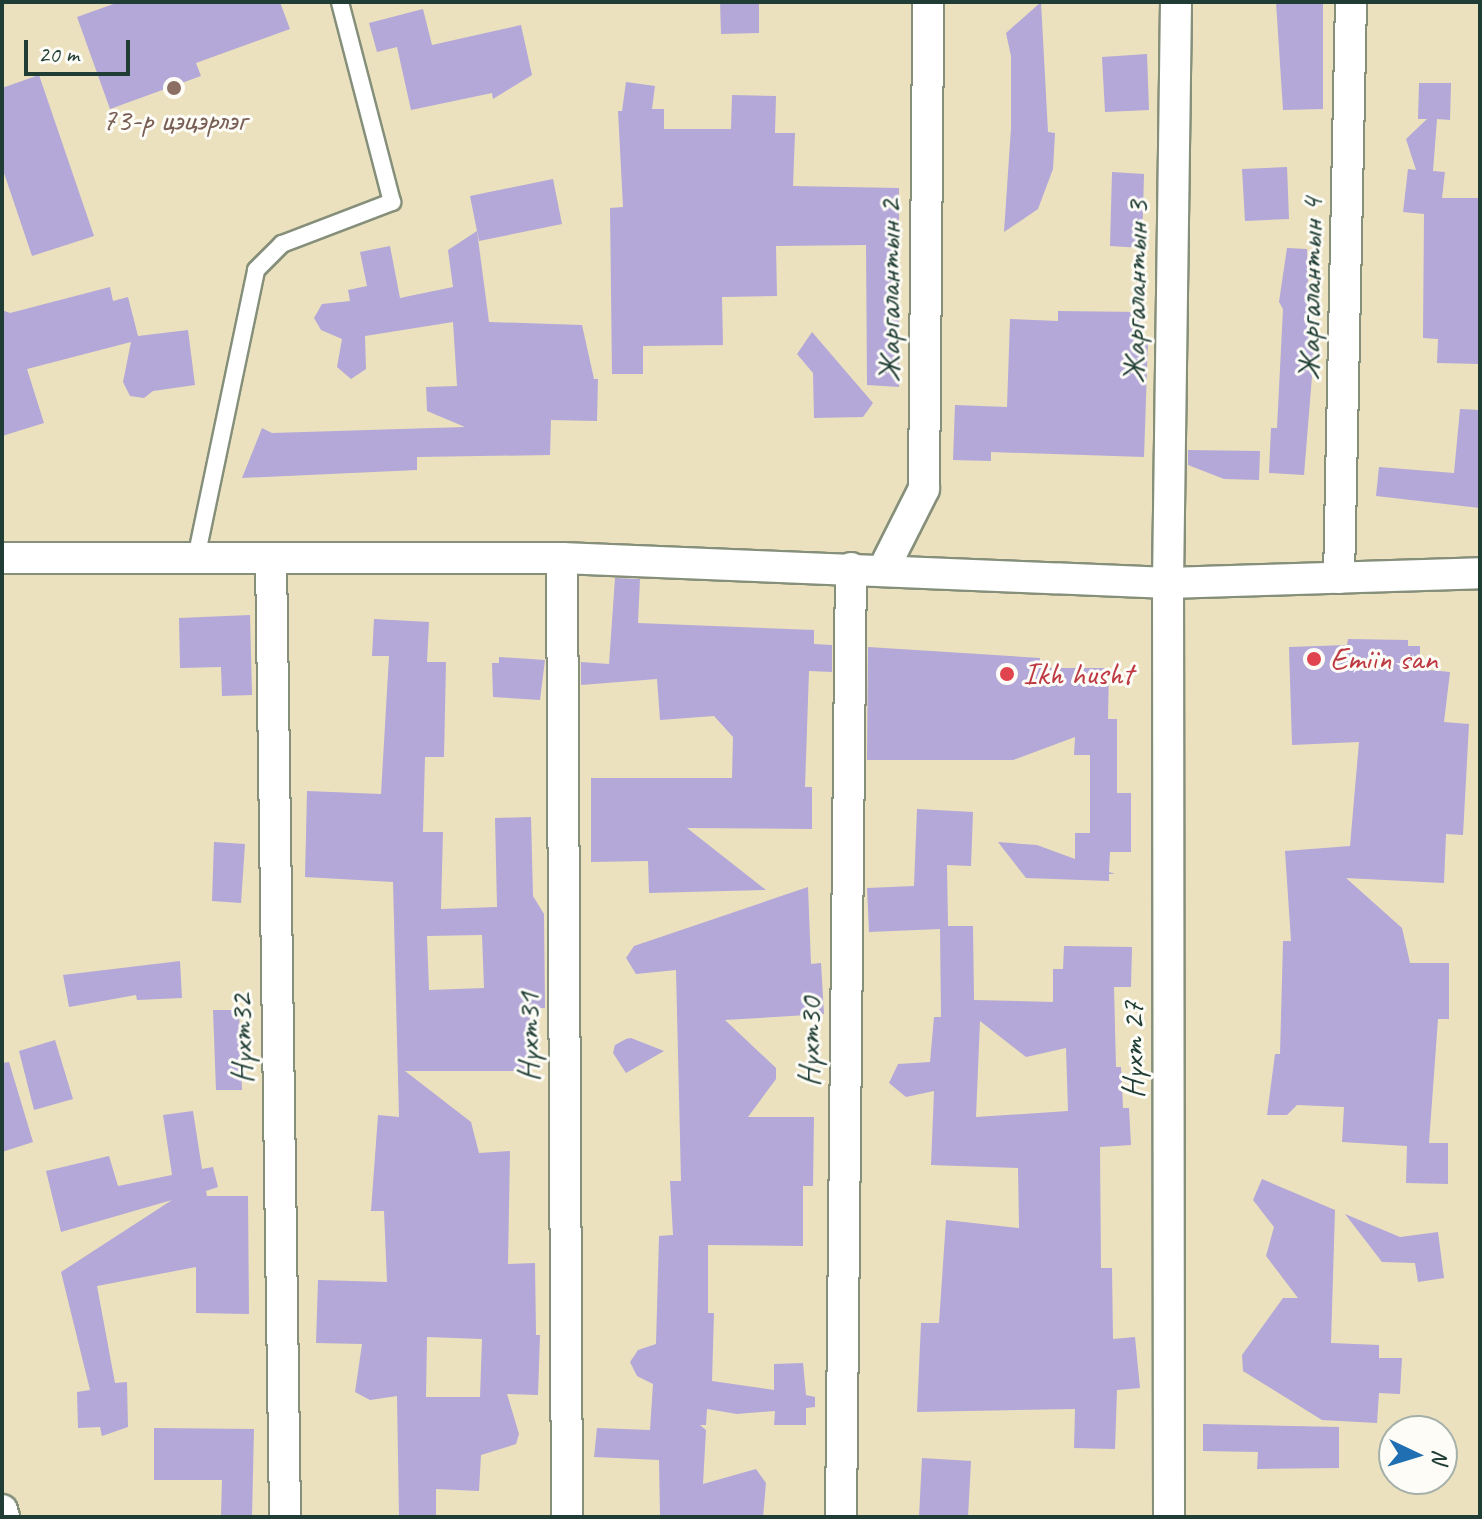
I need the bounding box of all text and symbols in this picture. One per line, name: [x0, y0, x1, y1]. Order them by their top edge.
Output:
scale bar: [28, 24, 134, 74]
text: 20 m: [38, 39, 79, 69]
marker: 73-р цэцэрлэг: [165, 79, 183, 97]
place label: 73-р цэцэрлэг: [101, 101, 247, 139]
street label: Жаргалантын 4: [1290, 197, 1332, 381]
street label: Жаргалантын 2: [871, 200, 909, 382]
street label: Жаргалантын 3: [1115, 200, 1157, 384]
place label: Emiin san: [1330, 640, 1438, 678]
marker: Emiin san: [1305, 650, 1323, 668]
place label: Ikh husht: [1023, 655, 1133, 693]
marker: Ikh husht: [998, 665, 1016, 683]
street label: Нүхт31: [510, 992, 548, 1082]
street label: Нүхт32: [222, 994, 262, 1084]
street label: Нүхт30: [790, 997, 830, 1087]
street label: Нүхт 27: [1114, 1001, 1152, 1099]
north arrow: [1378, 1415, 1458, 1495]
text: N: [1426, 1449, 1454, 1464]

